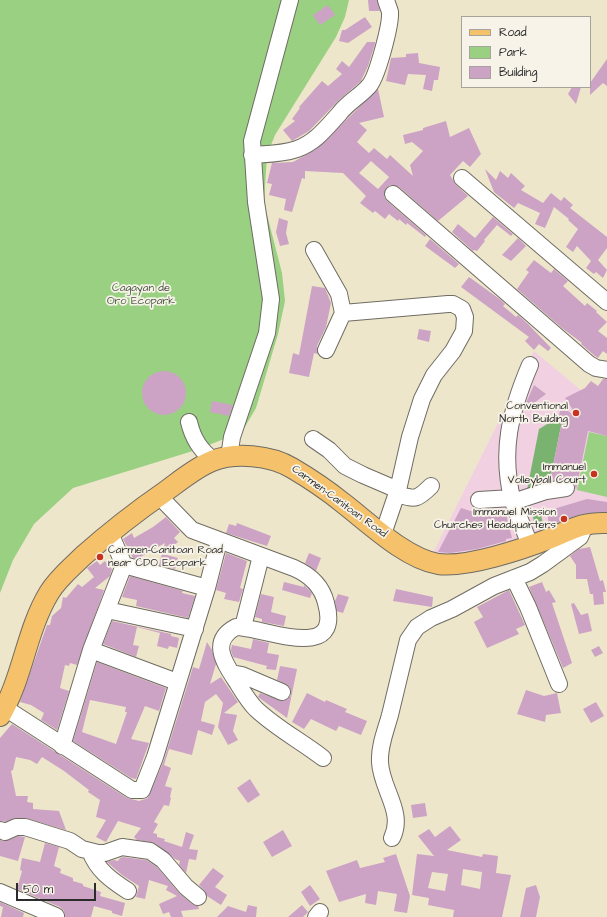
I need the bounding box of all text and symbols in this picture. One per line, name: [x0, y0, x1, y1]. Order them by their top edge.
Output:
legend: [461, 16, 591, 88]
text: Road: [499, 24, 527, 41]
text: Park: [499, 44, 527, 61]
text: Building: [499, 64, 537, 81]
park label: Cagayan de Oro Ecopark: [107, 282, 175, 308]
place label: Conventional North Building: [499, 400, 568, 426]
marker: Conventional North Building: [571, 408, 581, 418]
place label: Immanuel Volleyball Court: [508, 461, 586, 487]
street label: Carmen-Canitoan Road: [289, 463, 389, 541]
marker: Immanuel Volleyball Court: [589, 469, 599, 479]
place label: Immanuel Mission Churches Headquarters: [434, 506, 556, 532]
marker: Immanuel Mission Churches Headquarters: [559, 514, 569, 524]
place label: Carmen-Canitoan Road near CDO Ecopark: [108, 544, 223, 570]
marker: Carmen-Canitoan Road near CDO Ecopark: [95, 552, 105, 562]
scale bar: [18, 875, 98, 901]
text: 50 m: [23, 881, 53, 898]

